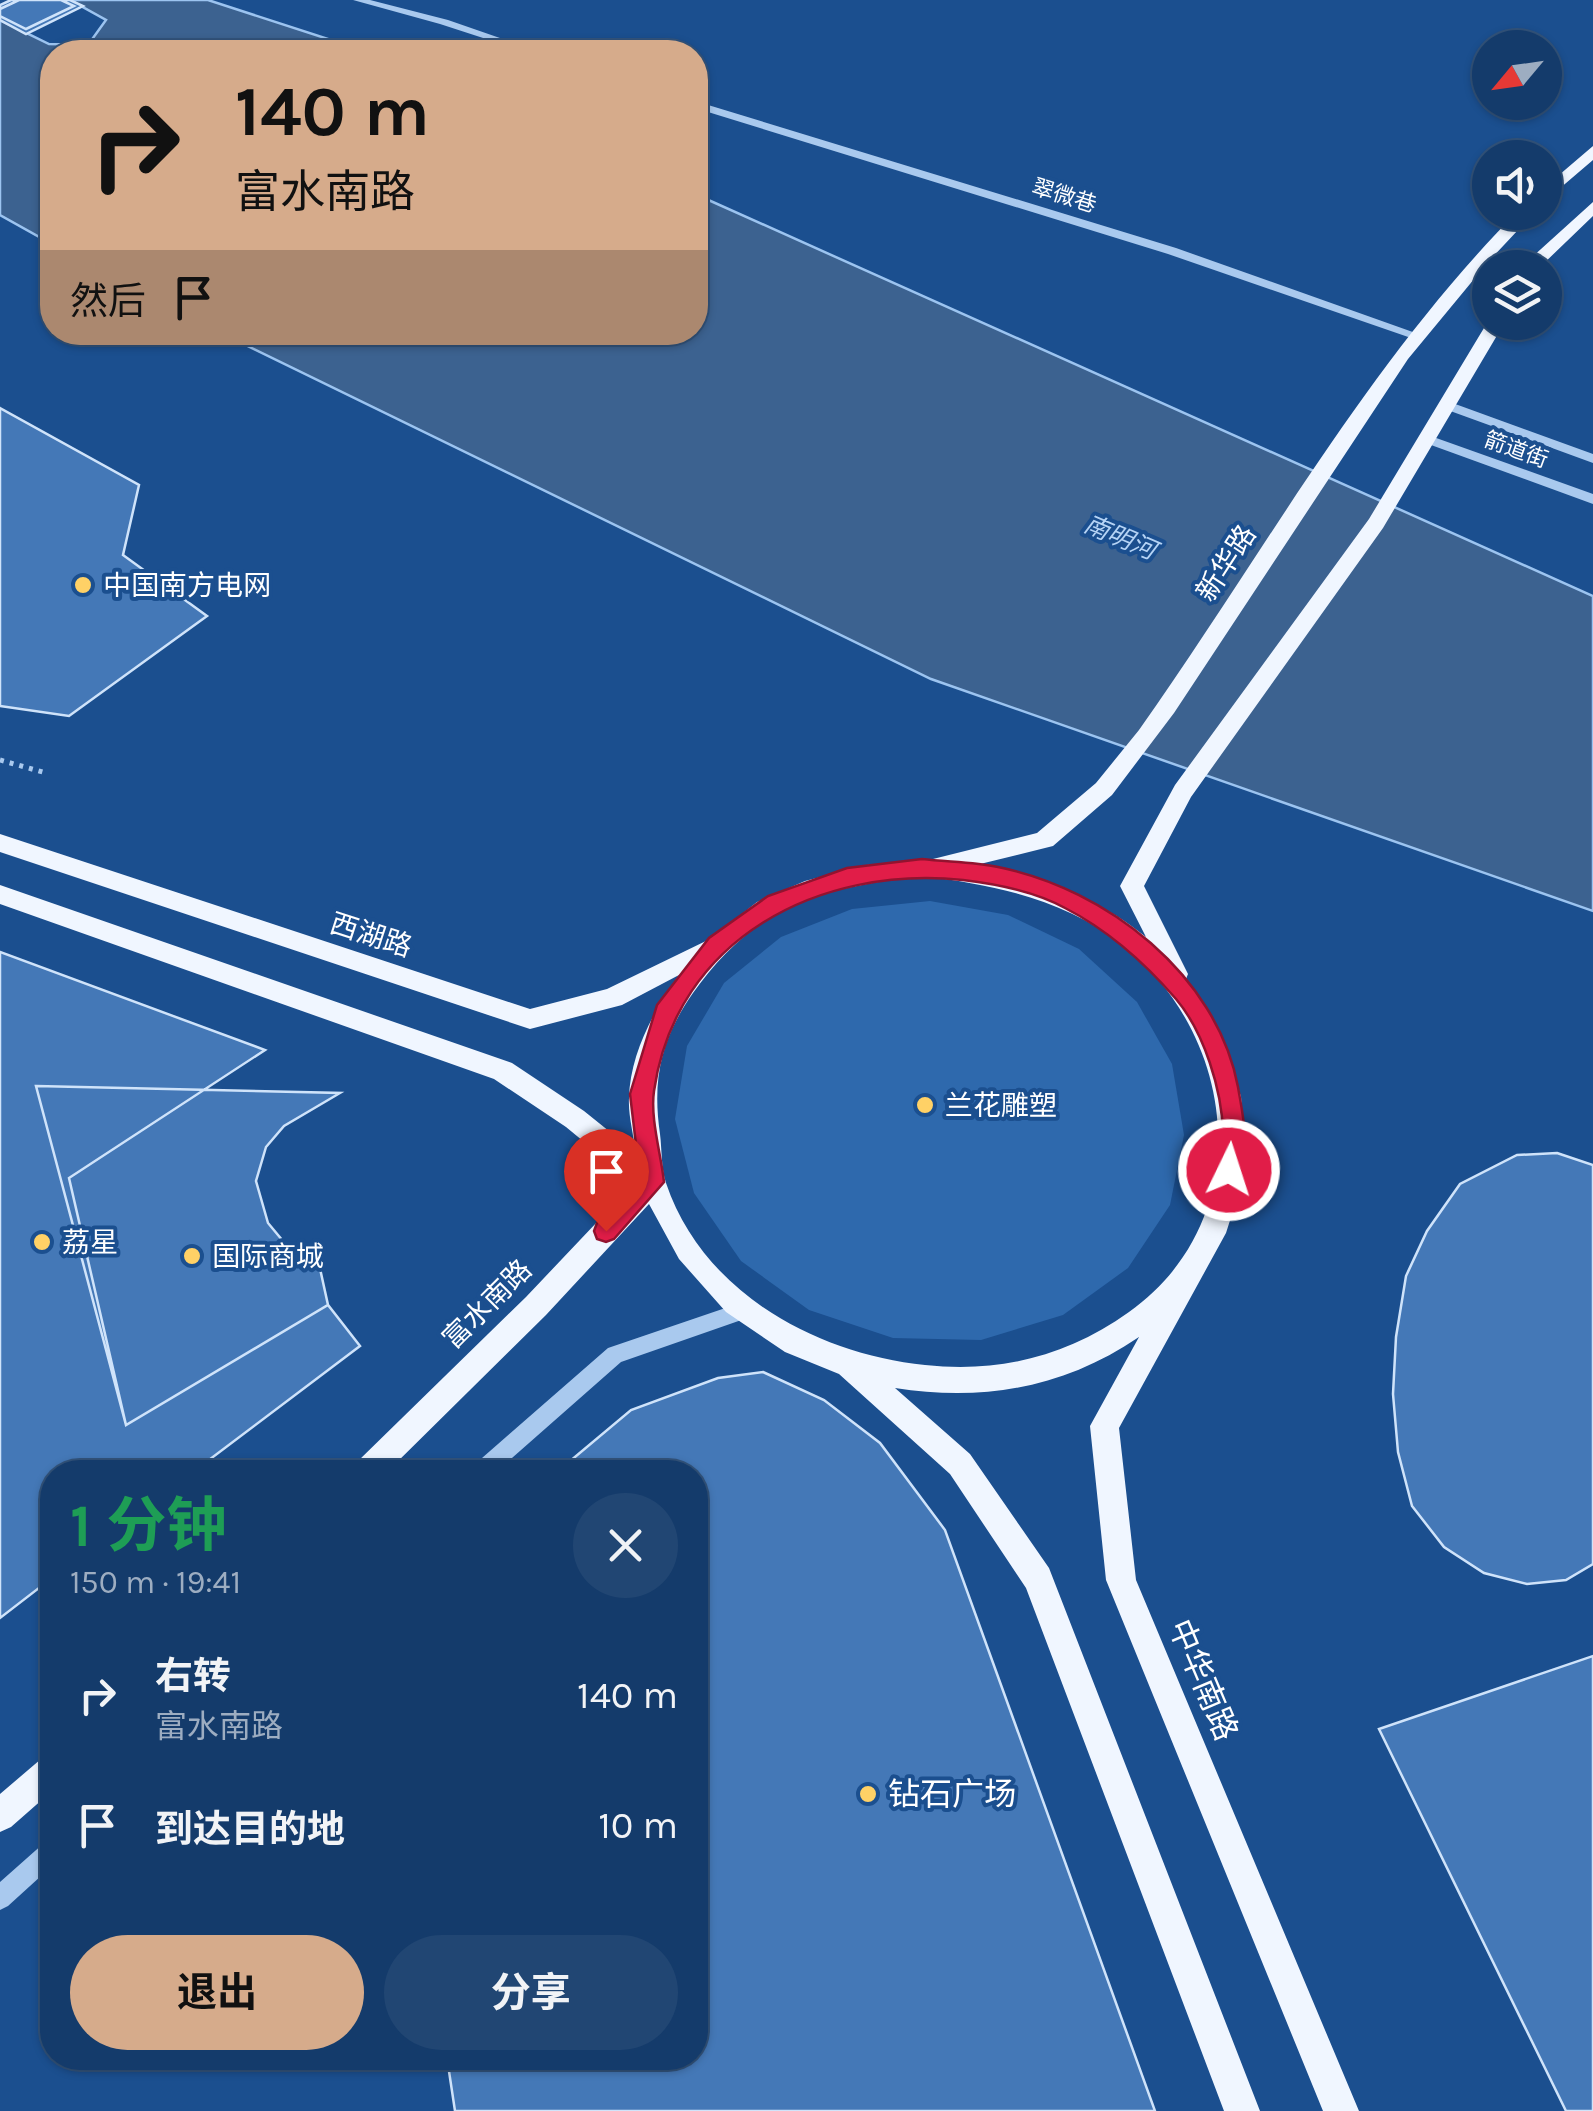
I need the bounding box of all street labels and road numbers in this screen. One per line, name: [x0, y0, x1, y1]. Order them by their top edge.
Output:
street label: 翠微巷: [1029, 174, 1099, 218]
street label: 箭道街: [1481, 426, 1551, 474]
street label: 新华路: [1189, 519, 1263, 607]
street label: 西湖路: [326, 906, 416, 964]
street label: 富水南路: [436, 1253, 538, 1355]
street label: 中华南路: [1161, 1614, 1245, 1746]

